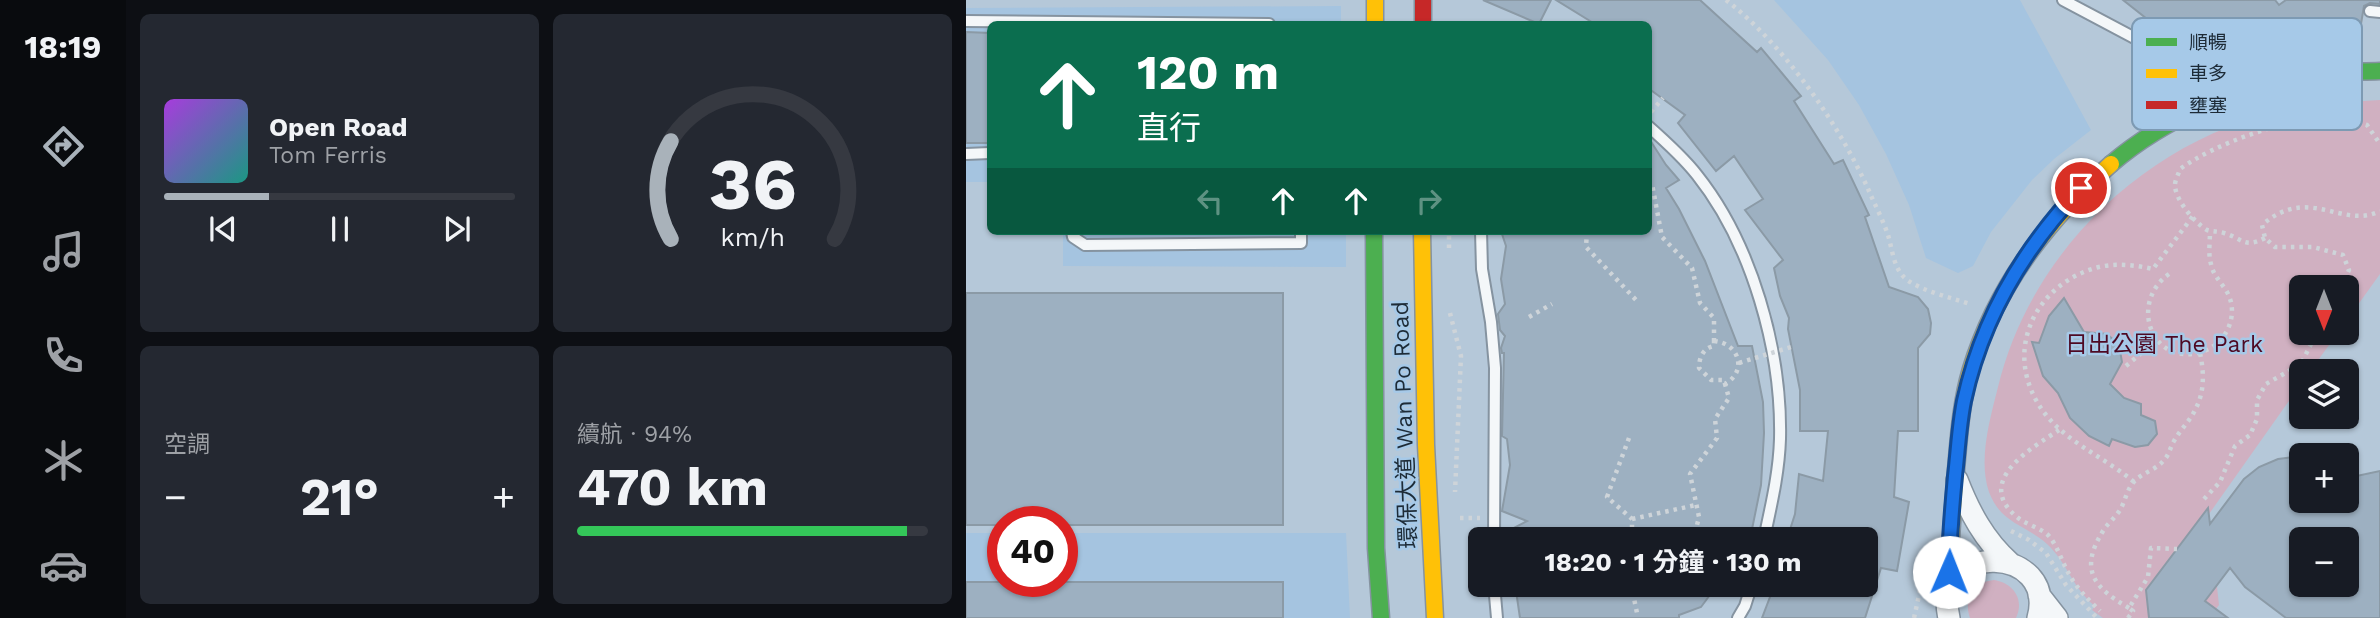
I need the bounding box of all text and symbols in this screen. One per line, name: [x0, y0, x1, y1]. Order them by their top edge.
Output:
legend: [2132, 18, 2362, 130]
text: 18:19: [24, 28, 102, 66]
text: 順暢: [2189, 31, 2227, 54]
text: 120 m: [1137, 43, 1279, 101]
icon: ahead: [1022, 49, 1113, 140]
text: 車多: [2189, 62, 2227, 85]
text: 壅塞: [2189, 94, 2227, 117]
text: 直行: [1137, 109, 1201, 147]
text: Open Road: [269, 112, 407, 142]
icon: directions: [39, 122, 88, 171]
text: Tom Ferris: [269, 142, 387, 169]
text: 36: [708, 142, 797, 228]
pin: [2051, 158, 2111, 218]
icon: arrive: [2062, 169, 2100, 207]
icon: left: [1191, 182, 1229, 220]
icon: ahead: [1264, 182, 1302, 220]
icon: ahead: [1337, 182, 1375, 220]
icon: right: [1410, 182, 1448, 220]
icon: previous: [204, 210, 242, 248]
icon: pause: [321, 210, 359, 248]
icon: next: [438, 210, 476, 248]
text: km/h: [720, 223, 785, 252]
icon: music: [39, 227, 88, 276]
north arrow: [2289, 275, 2359, 345]
map controls: [2289, 275, 2359, 597]
street label: 環保大道 Wan Po Road: [1387, 301, 1422, 549]
icon: phone: [39, 331, 88, 380]
park label: 日出公園 The Park: [2065, 331, 2263, 358]
button: layers: [2289, 359, 2359, 429]
text: 續航 · 94%: [577, 421, 692, 448]
text: 空調: [164, 431, 210, 458]
icon: climate: [39, 436, 88, 485]
button: +: [2289, 443, 2359, 513]
text: 470 km: [577, 457, 768, 518]
text: 21°: [300, 467, 379, 528]
text: −: [164, 475, 187, 519]
text: +: [492, 475, 515, 519]
speed limit sign: 40: [987, 506, 1078, 597]
button: −: [2289, 527, 2359, 597]
position arrow: [1912, 535, 1986, 609]
icon: car: [39, 541, 88, 590]
text: 18:20 · 1 分鐘 · 130 m: [1544, 547, 1802, 577]

